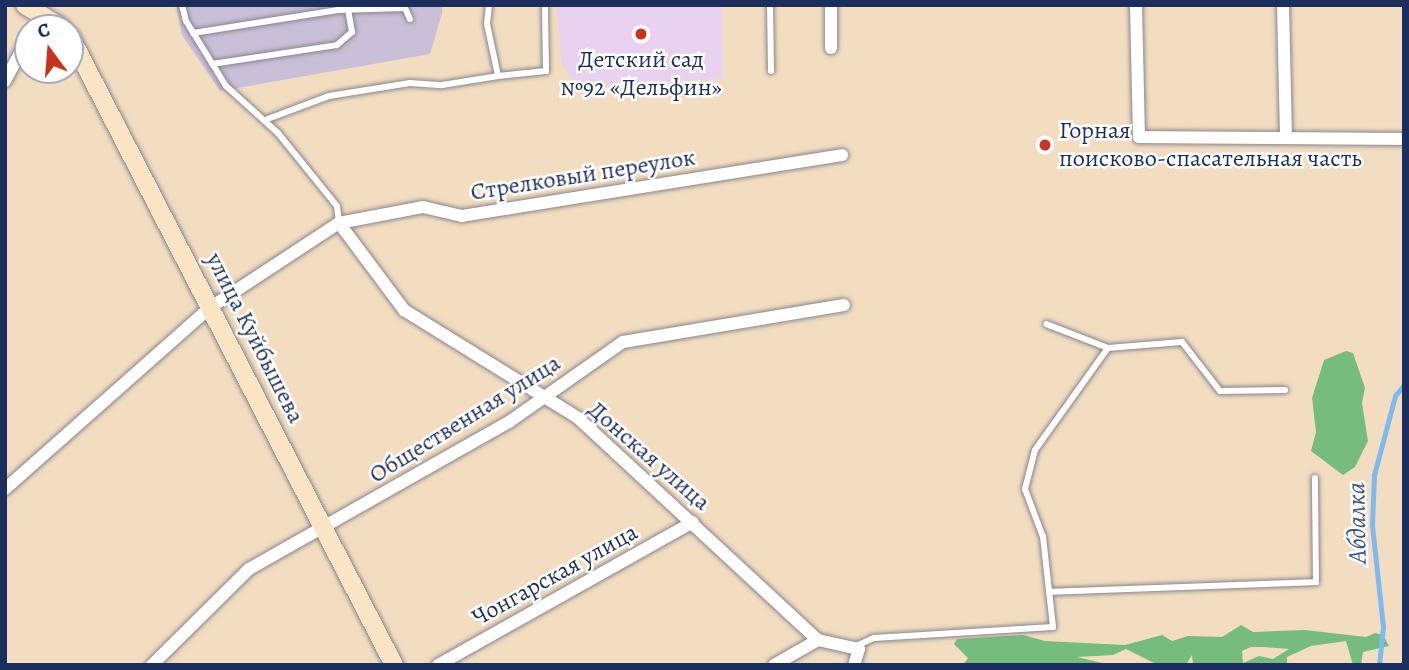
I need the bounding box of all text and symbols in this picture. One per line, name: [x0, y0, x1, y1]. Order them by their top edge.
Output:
north arrow: [14, 14, 84, 84]
text: С: [35, 17, 53, 45]
marker: Детский сад №92 «Дельфин»: [633, 26, 649, 42]
place label: Детский сад №92 «Дельфин»: [560, 46, 722, 102]
place label: Горная поисково-спасательная часть: [1059, 117, 1362, 173]
marker: Горная поисково-спасательная часть: [1037, 137, 1053, 153]
street label: Стрелковый переулок: [469, 143, 697, 207]
street label: улица Куйбышева: [200, 248, 310, 428]
street label: Общественная улица: [364, 349, 566, 489]
street label: Донская улица: [582, 395, 716, 517]
water label: Абдалка: [1341, 482, 1373, 564]
street label: Чонгарская улица: [467, 518, 643, 632]

